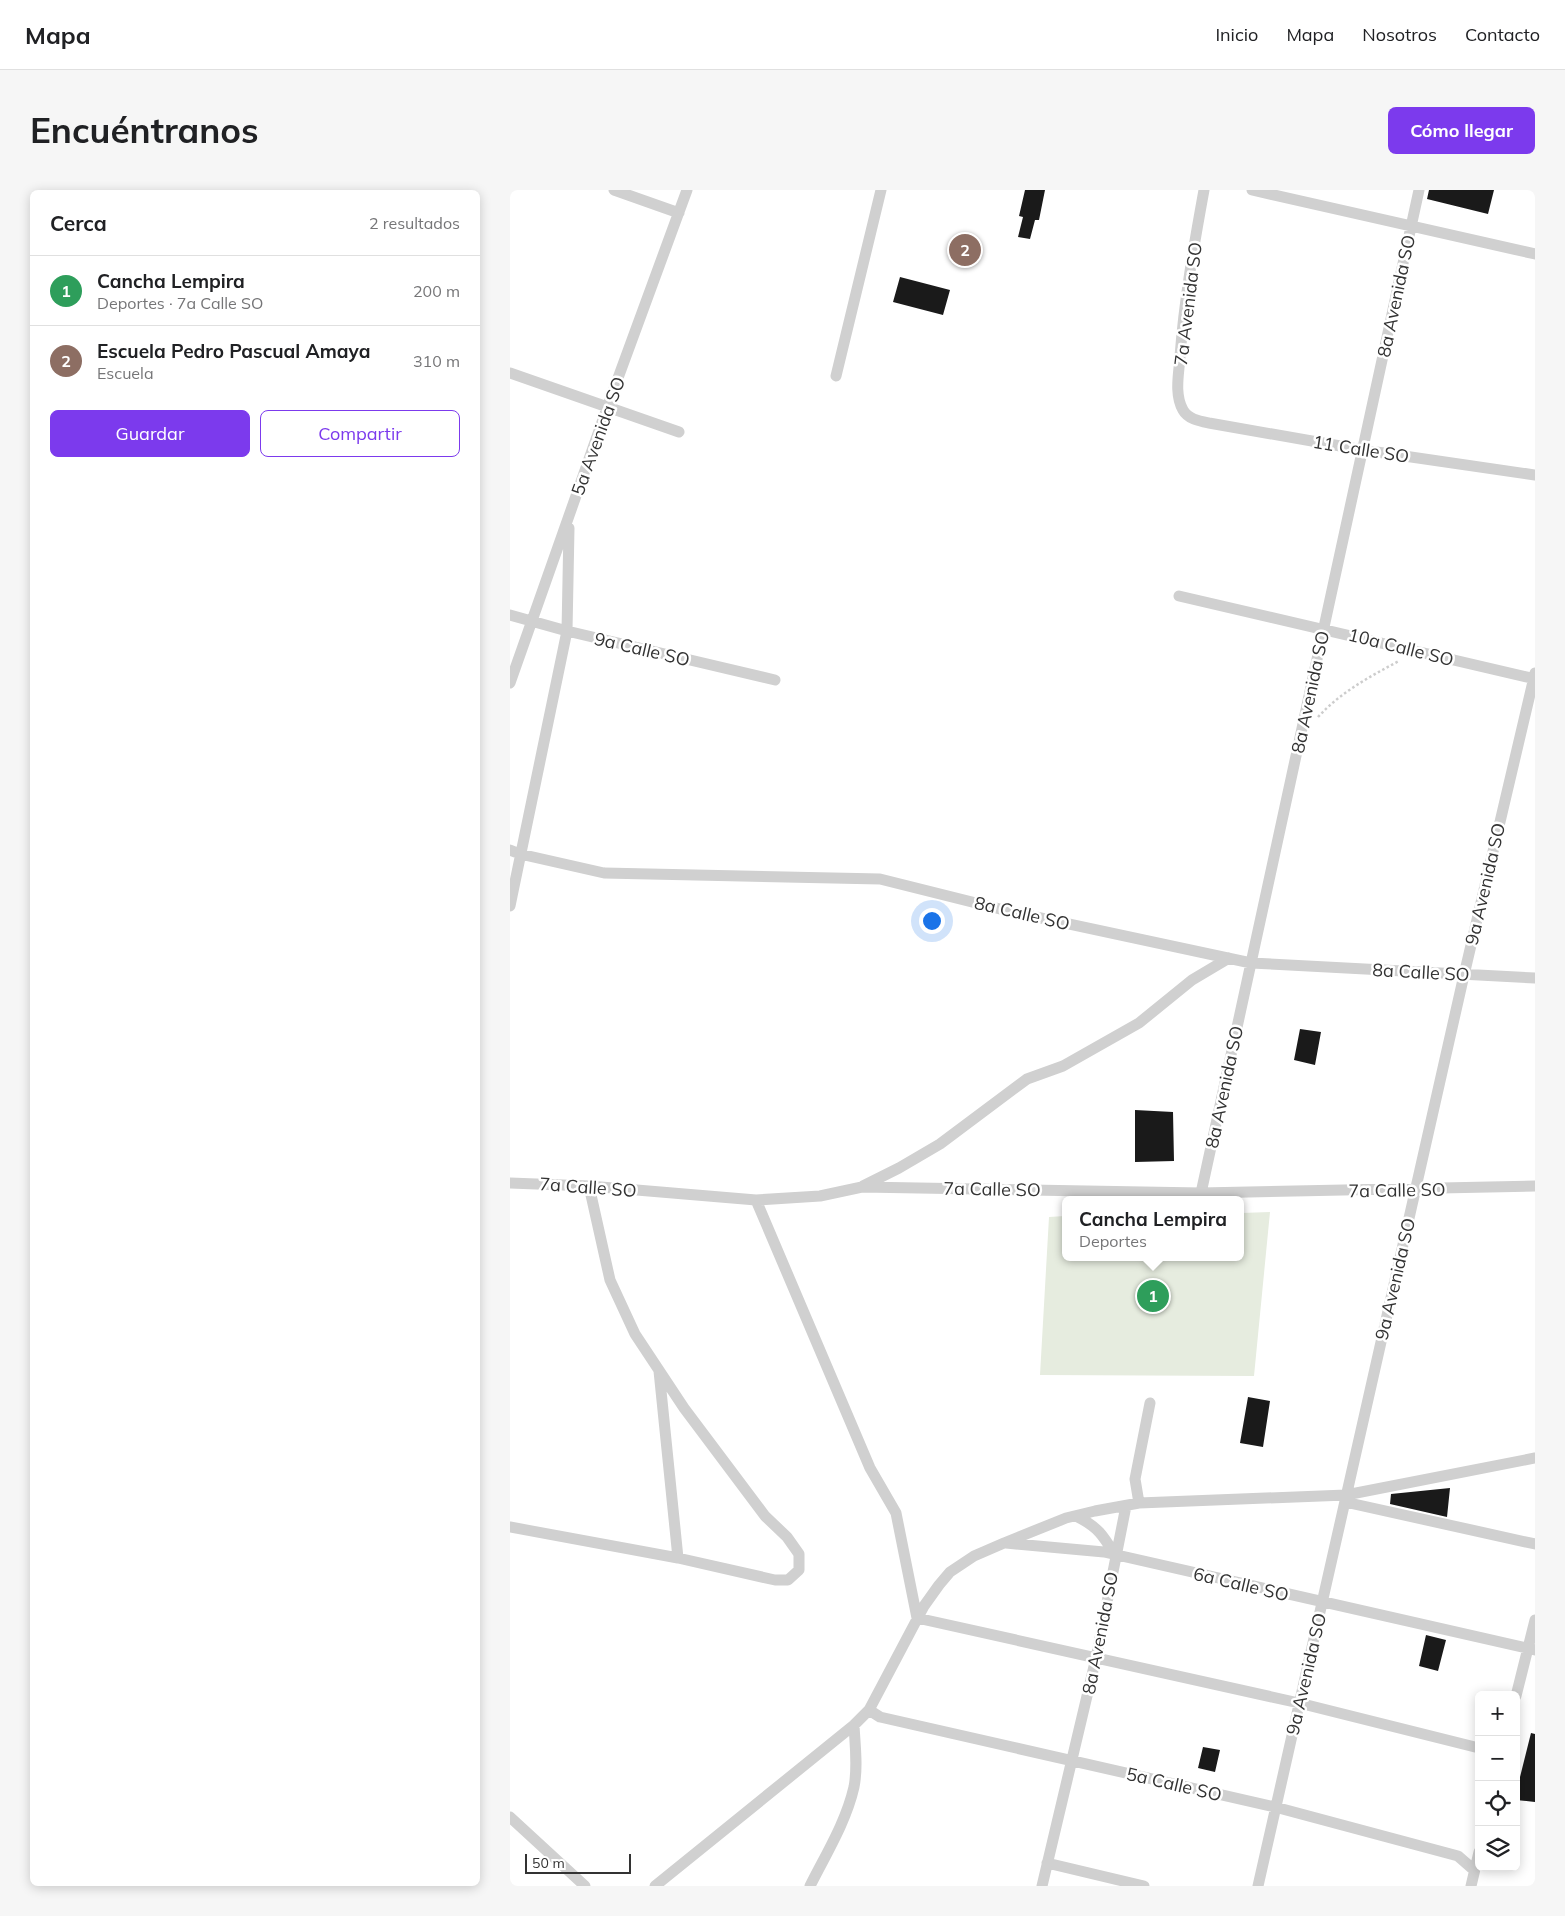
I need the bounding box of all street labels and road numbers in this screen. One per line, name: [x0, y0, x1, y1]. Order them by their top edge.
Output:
street label: 8a Avenida SO: [1372, 233, 1420, 359]
street label: 7a Avenida SO: [1169, 241, 1207, 367]
street label: 5a Avenida SO: [566, 374, 630, 498]
street label: 11 Calle SO: [1311, 430, 1411, 468]
street label: 10a Calle SO: [1346, 623, 1456, 671]
street label: 9a Calle SO: [592, 627, 692, 671]
street label: 8a Avenida SO: [1286, 629, 1334, 755]
street label: 9a Avenida SO: [1460, 821, 1510, 947]
street label: 8a Calle SO: [972, 891, 1072, 935]
street label: 8a Calle SO: [1372, 958, 1470, 986]
street label: 8a Avenida SO: [1200, 1024, 1248, 1150]
street label: 7a Calle SO: [539, 1172, 637, 1202]
street label: 7a Calle SO: [943, 1177, 1041, 1201]
street label: 7a Calle SO: [1348, 1178, 1446, 1202]
street label: 9a Avenida SO: [1370, 1216, 1420, 1342]
street label: 6a Calle SO: [1191, 1562, 1291, 1606]
street label: 8a Avenida SO: [1077, 1570, 1123, 1696]
street label: 9a Avenida SO: [1281, 1611, 1331, 1737]
street label: 5a Calle SO: [1124, 1762, 1224, 1806]

